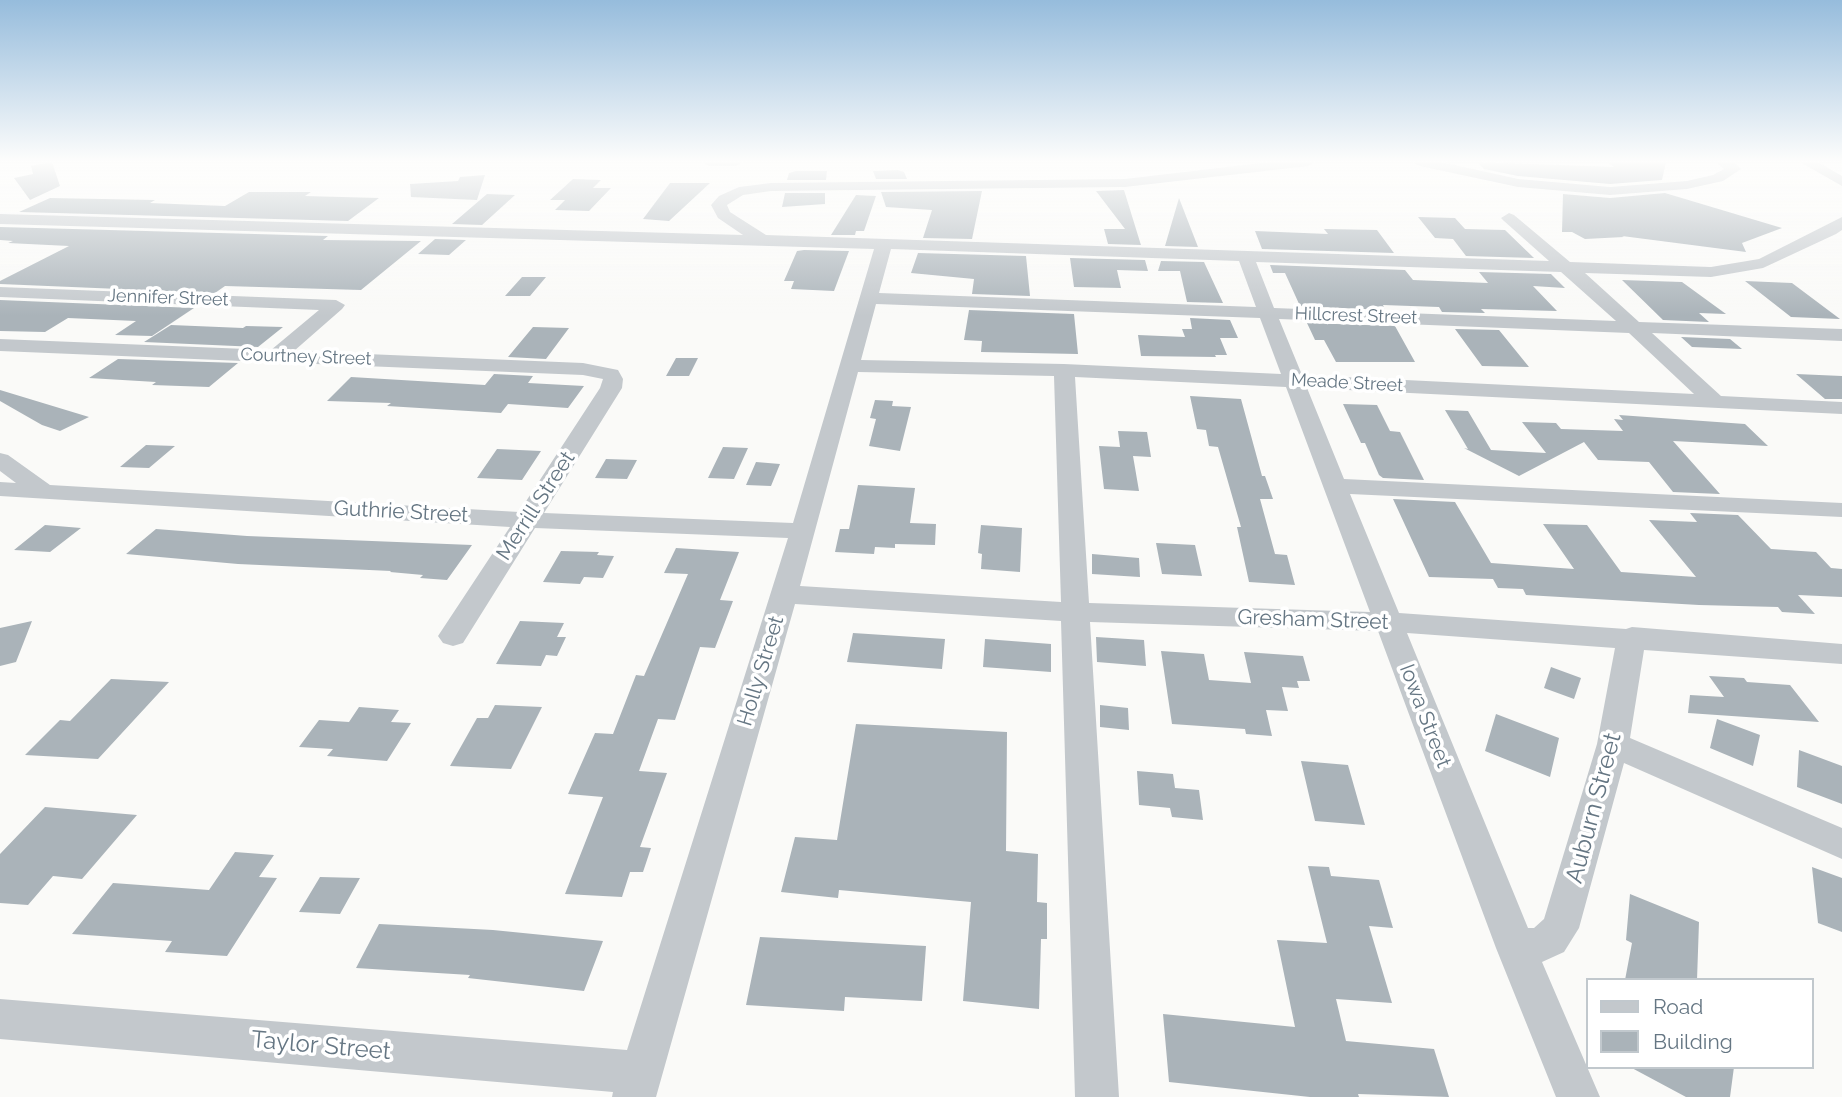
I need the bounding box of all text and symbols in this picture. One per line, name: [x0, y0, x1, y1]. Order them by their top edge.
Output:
street label: Jennifer Street: [107, 285, 229, 311]
street label: Hillcrest Street: [1294, 303, 1418, 329]
street label: Courtney Street: [240, 344, 372, 370]
street label: Meade Street: [1290, 369, 1404, 397]
street label: Merrill Street: [491, 447, 581, 565]
street label: Guthrie Street: [333, 496, 469, 528]
street label: Gresham Street: [1237, 605, 1389, 635]
street label: Holly Street: [732, 613, 790, 729]
street label: Iowa Street: [1394, 661, 1456, 771]
street label: Auburn Street: [1560, 730, 1628, 886]
legend: [1587, 978, 1814, 1069]
text: Road: [1653, 994, 1703, 1019]
street label: Taylor Street: [250, 1026, 392, 1066]
text: Building: [1653, 1029, 1733, 1054]

